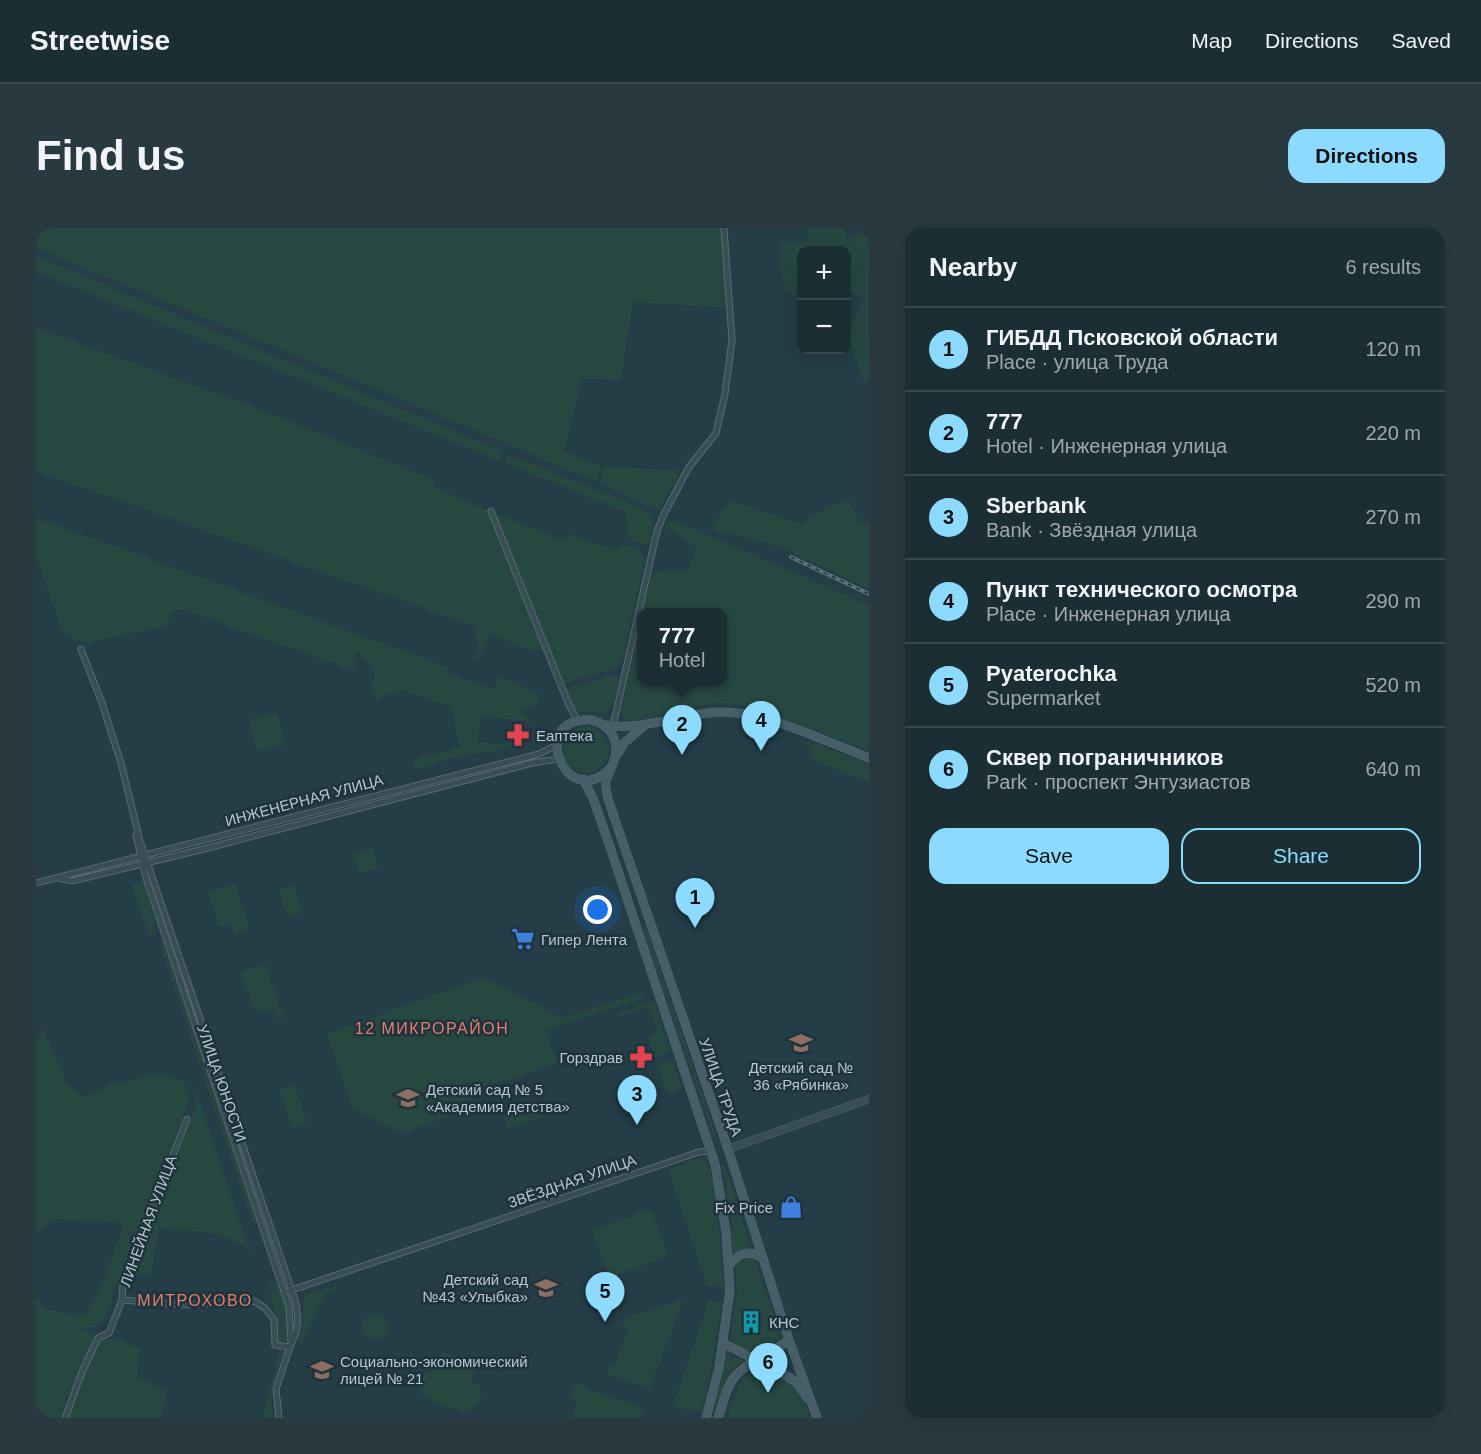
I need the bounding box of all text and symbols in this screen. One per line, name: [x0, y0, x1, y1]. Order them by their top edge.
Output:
text: Streetwise: [30, 25, 170, 56]
text: Map: [1191, 29, 1232, 52]
text: Directions: [1265, 29, 1358, 52]
text: Saved: [1391, 29, 1451, 52]
button: Directions: [1288, 129, 1445, 183]
text: Find us: [36, 132, 185, 179]
map controls: [797, 246, 851, 354]
button: +: [797, 246, 851, 300]
text: Nearby: [929, 252, 1017, 282]
text: 6 results: [1345, 256, 1421, 278]
button: −: [797, 300, 851, 354]
text: ГИБДД Псковской области: [986, 325, 1278, 350]
text: 1: [943, 338, 954, 360]
text: 120 m: [1365, 338, 1421, 360]
text: Place · улица Труда: [986, 351, 1168, 373]
text: 777: [986, 409, 1023, 434]
text: 2: [943, 422, 954, 444]
text: 220 m: [1365, 422, 1421, 444]
text: Hotel · Инженерная улица: [986, 435, 1227, 457]
text: Sberbank: [986, 493, 1086, 518]
text: 3: [943, 506, 954, 528]
text: 270 m: [1365, 506, 1421, 528]
text: Bank · Звёздная улица: [986, 519, 1197, 541]
text: Пункт технического осмотра: [986, 577, 1297, 602]
text: 4: [943, 590, 954, 612]
text: 290 m: [1365, 590, 1421, 612]
text: Place · Инженерная улица: [986, 603, 1231, 625]
popup: [637, 608, 727, 686]
text: 777: [659, 623, 695, 648]
text: Hotel: [659, 649, 705, 671]
text: Pyaterochka: [986, 661, 1117, 686]
text: 5: [943, 674, 954, 696]
text: 520 m: [1365, 674, 1421, 696]
text: Supermarket: [986, 687, 1101, 709]
pin: 4: [742, 702, 780, 751]
pin: 2: [662, 706, 702, 755]
pharmacy icon: Еаптека: [505, 722, 531, 748]
place label: Еаптека: [536, 727, 593, 744]
text: Сквер пограничников: [986, 745, 1224, 770]
text: 6: [943, 758, 954, 780]
text: 640 m: [1365, 758, 1421, 780]
street label: ИНЖЕНЕРНАЯ УЛИЦА: [223, 771, 385, 829]
text: Park · проспект Энтузиастов: [986, 771, 1251, 793]
button: Save: [929, 828, 1169, 884]
button: Share: [1181, 828, 1421, 884]
pin: 1: [676, 878, 714, 928]
your location: [583, 895, 612, 924]
supermarket icon: Гипер Лента: [510, 926, 536, 952]
place label: Гипер Лента: [541, 931, 628, 948]
district label: 12 МИКРОРАЙОН: [355, 1019, 509, 1037]
street label: УЛИЦА ЮНОСТИ: [194, 1022, 250, 1144]
school or university icon: Детский сад № 36 «Рябинка»: [788, 1030, 814, 1056]
street label: УЛИЦА ТРУДА: [696, 1036, 746, 1138]
pharmacy icon: Горздрав: [628, 1044, 654, 1070]
place label: Горздрав: [559, 1049, 623, 1066]
place label: Детский сад № 36 «Рябинка»: [749, 1059, 853, 1093]
pin: 3: [618, 1076, 656, 1125]
place label: Детский сад № 5 «Академия детства»: [426, 1081, 570, 1115]
school or university icon: Детский сад № 5 «Академия детства»: [395, 1085, 421, 1111]
street label: ЗВЁЗДНАЯ УЛИЦА: [505, 1151, 639, 1211]
street label: ЛИНЕЙНАЯ УЛИЦА: [116, 1153, 180, 1289]
shop icon: Fix Price: [778, 1194, 804, 1220]
place label: Fix Price: [715, 1199, 773, 1216]
place label: Детский сад №43 «Улыбка»: [422, 1271, 528, 1305]
pin: 5: [586, 1272, 624, 1322]
school or university icon: Детский сад №43 «Улыбка»: [533, 1275, 559, 1301]
district label: МИТРОХОВО: [137, 1292, 253, 1309]
building icon: КНС: [738, 1309, 764, 1335]
place label: КНС: [769, 1314, 800, 1331]
pin: 6: [748, 1344, 788, 1393]
place label: Социально-экономический лицей № 21: [340, 1353, 528, 1387]
school or university icon: Социально-экономический лицей № 21: [309, 1357, 335, 1383]

